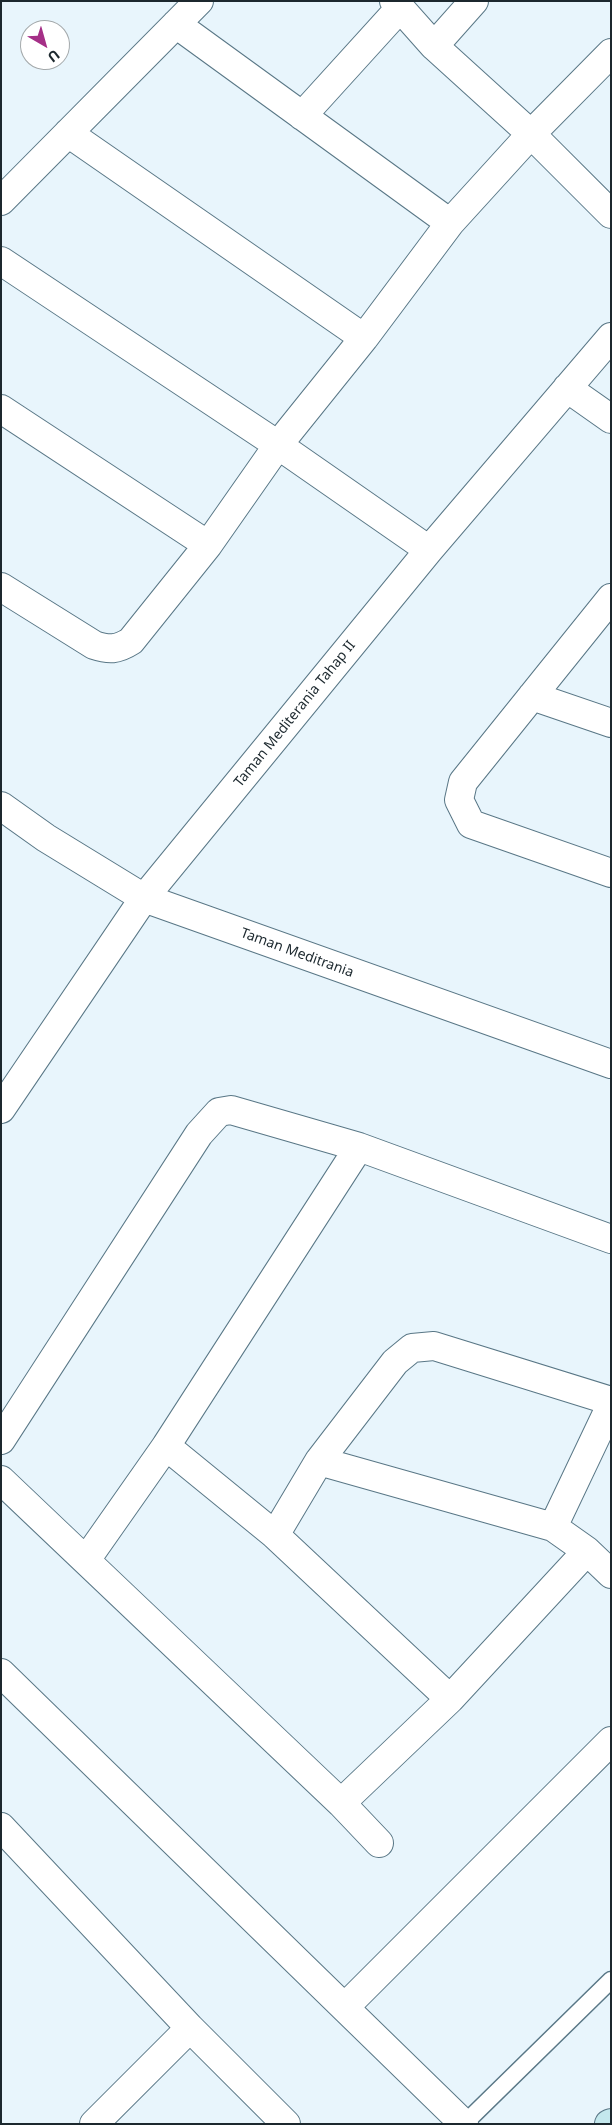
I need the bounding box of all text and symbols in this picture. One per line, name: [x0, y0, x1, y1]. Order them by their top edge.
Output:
north arrow: [20, 20, 70, 70]
text: U: [44, 46, 64, 67]
street label: Taman Mediterania Tahap II: [231, 637, 359, 791]
street label: Taman Meditrania: [238, 925, 356, 981]

